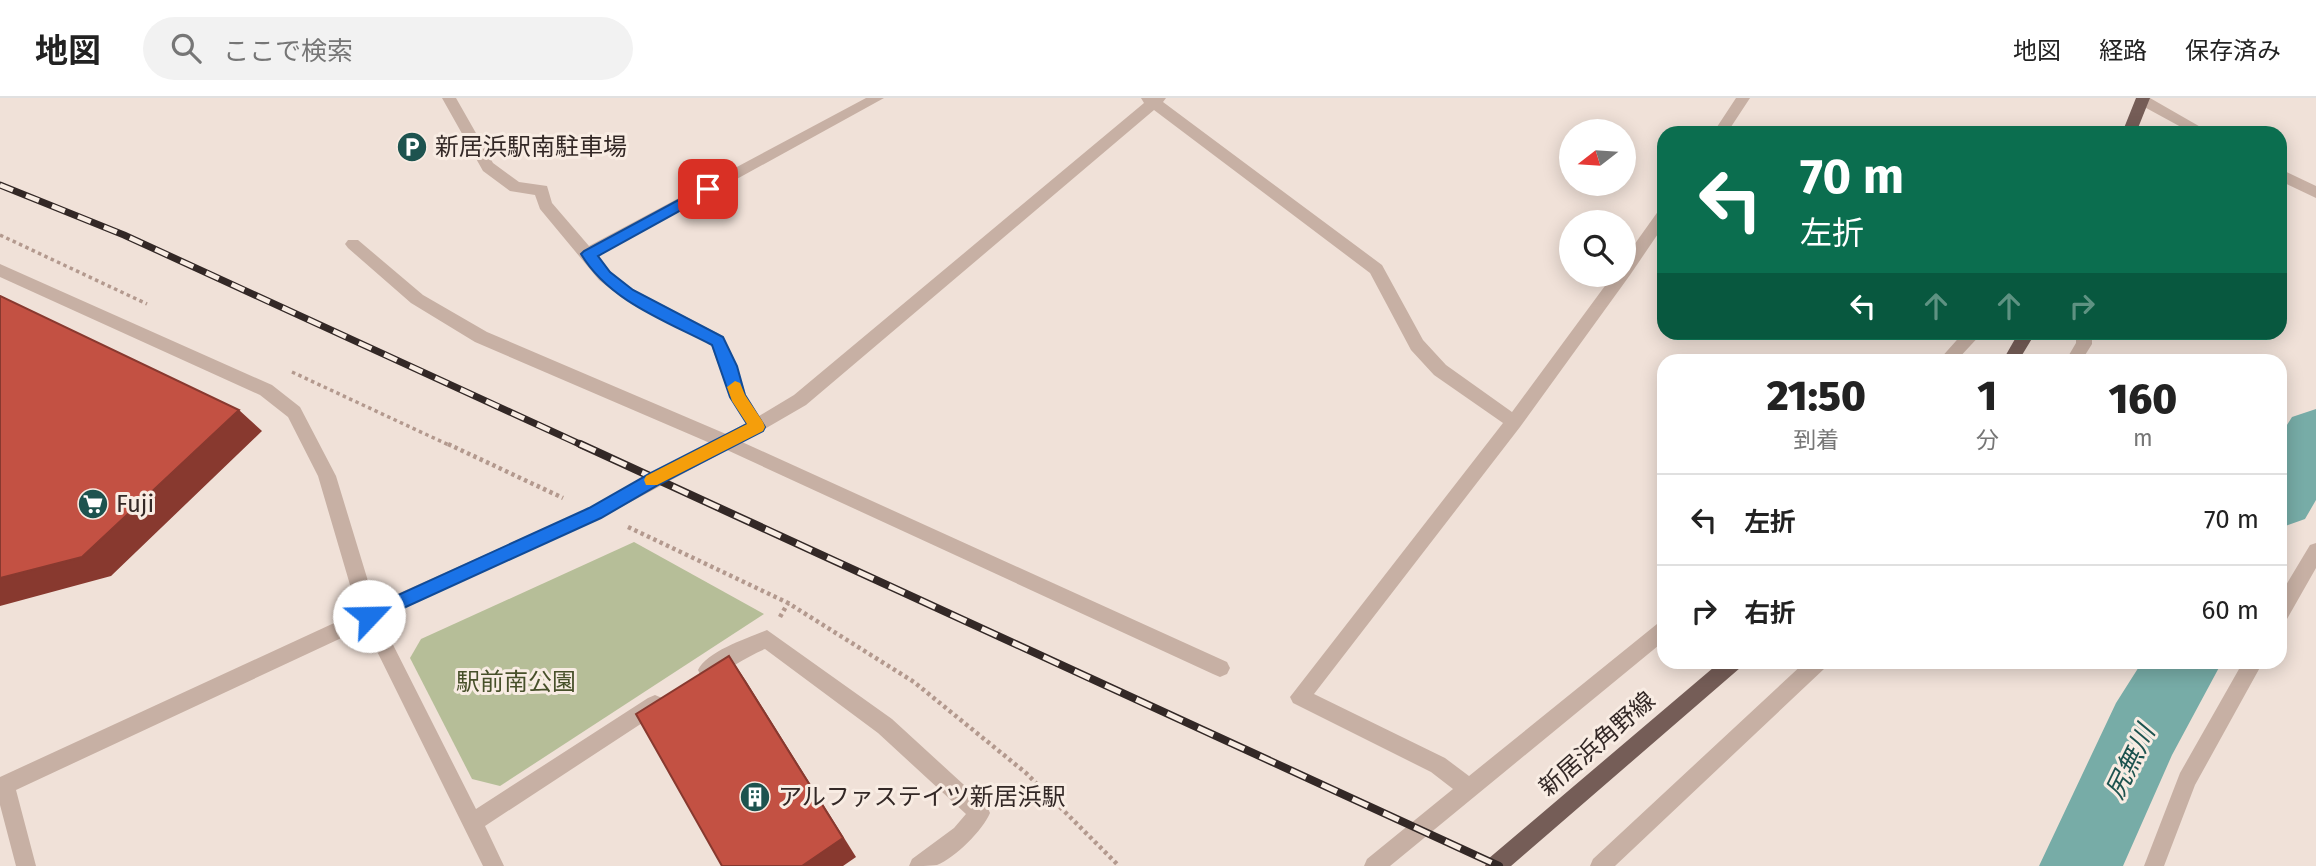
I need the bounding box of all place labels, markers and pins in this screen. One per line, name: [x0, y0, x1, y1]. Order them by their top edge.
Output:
parking icon: 新居浜駅南駐車場: [395, 130, 429, 164]
place label: 新居浜駅南駐車場: [435, 133, 627, 161]
pin: [678, 159, 738, 219]
supermarket icon: Fuji: [76, 487, 110, 521]
place label: Fuji: [116, 490, 154, 518]
building icon: アルファステイツ新居浜駅: [738, 780, 772, 814]
place label: アルファステイツ新居浜駅: [778, 783, 1066, 811]

